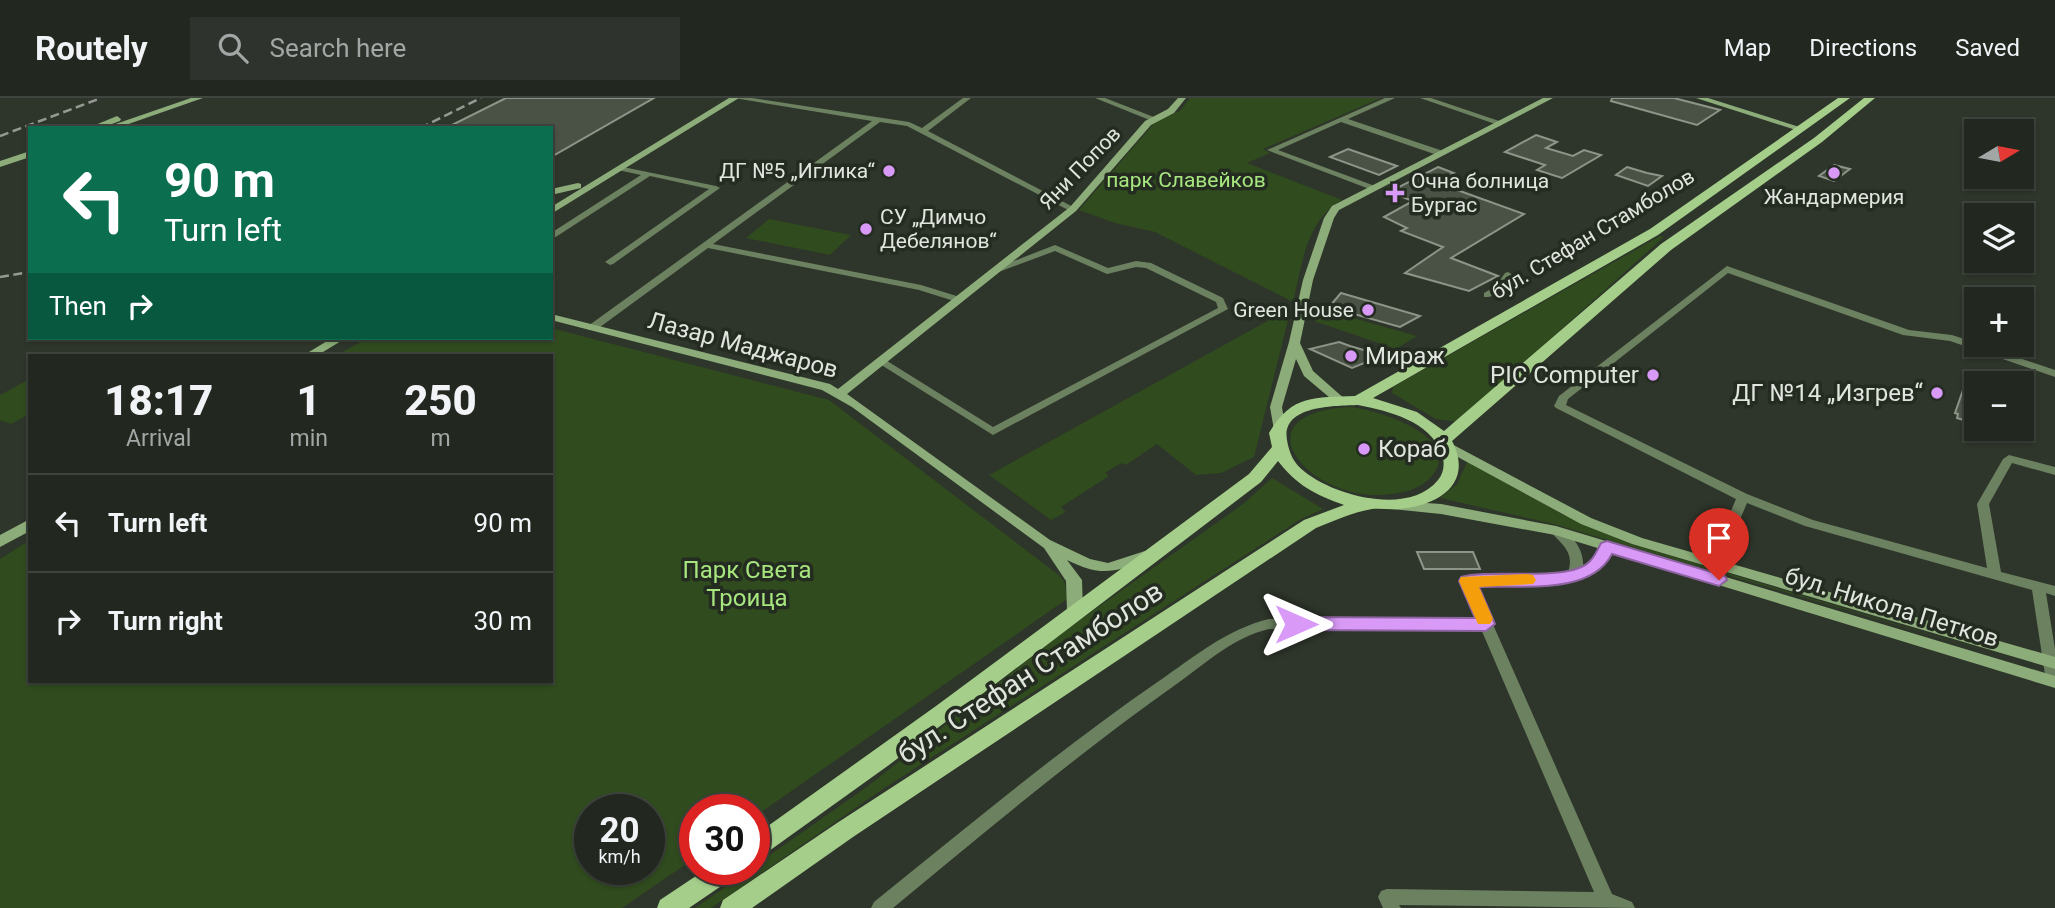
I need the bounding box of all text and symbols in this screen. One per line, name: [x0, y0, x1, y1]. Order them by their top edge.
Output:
search box: [190, 17, 680, 80]
text: Routely: [35, 29, 148, 68]
icon: search: [214, 29, 252, 67]
text: Search here: [270, 33, 406, 63]
text: Map: [1724, 34, 1771, 62]
text: Directions: [1809, 34, 1917, 62]
text: Saved: [1955, 34, 2020, 62]
north arrow: [1964, 119, 2034, 189]
map controls: [1964, 119, 2034, 441]
street label: Яни Попов: [1035, 122, 1125, 214]
text: 90 m: [164, 152, 275, 209]
icon: left: [49, 154, 140, 245]
place label: ДГ №5 „Иглика“: [719, 159, 876, 183]
marker: ДГ №5 „Иглика“: [881, 163, 897, 179]
street label: бул. Стефан Стамболов: [1487, 164, 1699, 304]
marker: Жандармерия: [1826, 165, 1842, 181]
park label: парк Славейков: [1106, 168, 1266, 192]
place label: Oчна болница Бургас: [1411, 169, 1549, 217]
marker: Oчна болница Бургас: [1385, 183, 1405, 203]
place label: Жандармерия: [1764, 185, 1904, 209]
button: layers: [1964, 203, 2034, 273]
place label: СУ „Димчо Дебелянов“: [880, 205, 997, 253]
text: Turn left: [164, 211, 282, 249]
marker: СУ „Димчо Дебелянов“: [858, 221, 874, 237]
icon: right: [121, 287, 159, 325]
button: +: [1964, 287, 2034, 357]
text: Then: [49, 291, 107, 321]
place label: Green House: [1233, 298, 1354, 322]
marker: Green House: [1360, 302, 1376, 318]
street label: Лазар Маджаров: [645, 306, 841, 384]
place label: Мираж: [1365, 342, 1445, 370]
marker: Мираж: [1343, 348, 1359, 364]
place label: PIC Computer: [1490, 361, 1639, 389]
marker: PIC Computer: [1645, 367, 1661, 383]
button: −: [1964, 371, 2034, 441]
text: 18:17: [104, 376, 213, 425]
text: 1: [297, 376, 321, 425]
text: 250: [404, 376, 477, 425]
place label: ДГ №14 „Изгрев“: [1732, 379, 1924, 407]
marker: ДГ №14 „Изгрев“: [1929, 385, 1945, 401]
text: Arrival: [126, 425, 191, 452]
text: min: [289, 425, 328, 452]
text: m: [430, 425, 451, 452]
place label: Кораб: [1378, 435, 1447, 463]
marker: Кораб: [1356, 441, 1372, 457]
icon: left: [49, 504, 87, 542]
text: Turn left: [108, 508, 207, 538]
text: 90 m: [474, 508, 532, 538]
pin: [1689, 508, 1749, 580]
icon: arrive: [1700, 519, 1738, 557]
park label: Парк Света Троица: [683, 556, 811, 612]
street label: бул. Никола Петков: [1782, 561, 2002, 653]
street label: бул. Стефан Стамболов: [891, 574, 1169, 771]
position arrow: [1259, 587, 1333, 661]
icon: right: [49, 602, 87, 640]
text: Turn right: [108, 606, 223, 636]
text: 30 m: [474, 606, 532, 636]
speed limit sign: 30: [679, 794, 770, 885]
text: 20: [599, 810, 640, 851]
text: km/h: [598, 846, 641, 867]

